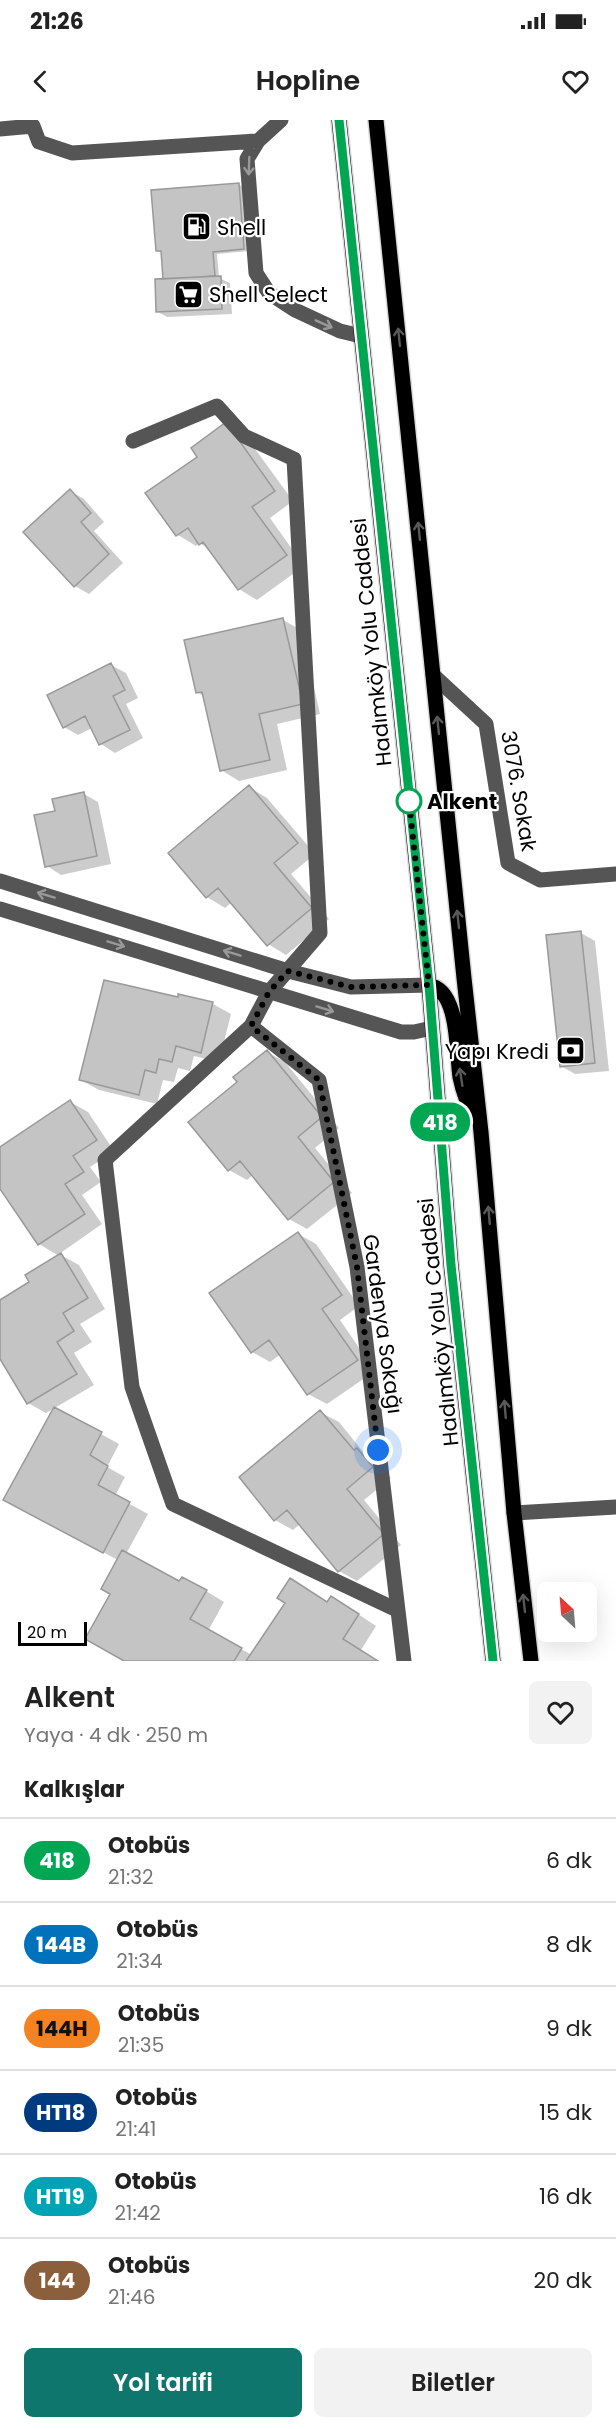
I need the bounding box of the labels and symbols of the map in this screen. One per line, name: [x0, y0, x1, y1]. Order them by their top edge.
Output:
one-way arrow: [243, 156, 255, 175]
fuel station icon: Shell: [180, 211, 212, 243]
place label: Shell: [217, 213, 266, 242]
supermarket icon: Shell Select: [172, 278, 204, 310]
place label: Shell Select: [209, 280, 328, 309]
one-way arrow: [315, 318, 333, 330]
one-way arrow: [393, 328, 404, 348]
street label: Hadımköy Yolu Caddesi: [344, 517, 398, 767]
one-way arrow: [413, 522, 424, 542]
one-way arrow: [432, 716, 443, 736]
street label: 3076. Sokak: [494, 728, 544, 854]
place label: Alkent: [427, 787, 497, 816]
marker: Alkent: [396, 788, 422, 814]
one-way arrow: [37, 889, 56, 900]
one-way arrow: [452, 910, 463, 930]
one-way arrow: [106, 939, 125, 950]
one-way arrow: [223, 947, 242, 958]
one-way arrow: [315, 1004, 334, 1015]
bank icon: Yapı Kredi: [554, 1035, 586, 1067]
place label: Yapı Kredi: [445, 1037, 549, 1066]
one-way arrow: [455, 1068, 466, 1088]
line badge: 418: [406, 1102, 474, 1142]
street label: Hadımköy Yolu Caddesi: [411, 1197, 465, 1447]
one-way arrow: [483, 1205, 494, 1225]
street label: Gardenya Sokağı: [356, 1232, 410, 1416]
one-way arrow: [499, 1399, 510, 1419]
your location: [363, 1435, 393, 1465]
north arrow: [537, 1582, 597, 1642]
one-way arrow: [518, 1593, 529, 1613]
scale bar: [18, 1619, 87, 1646]

